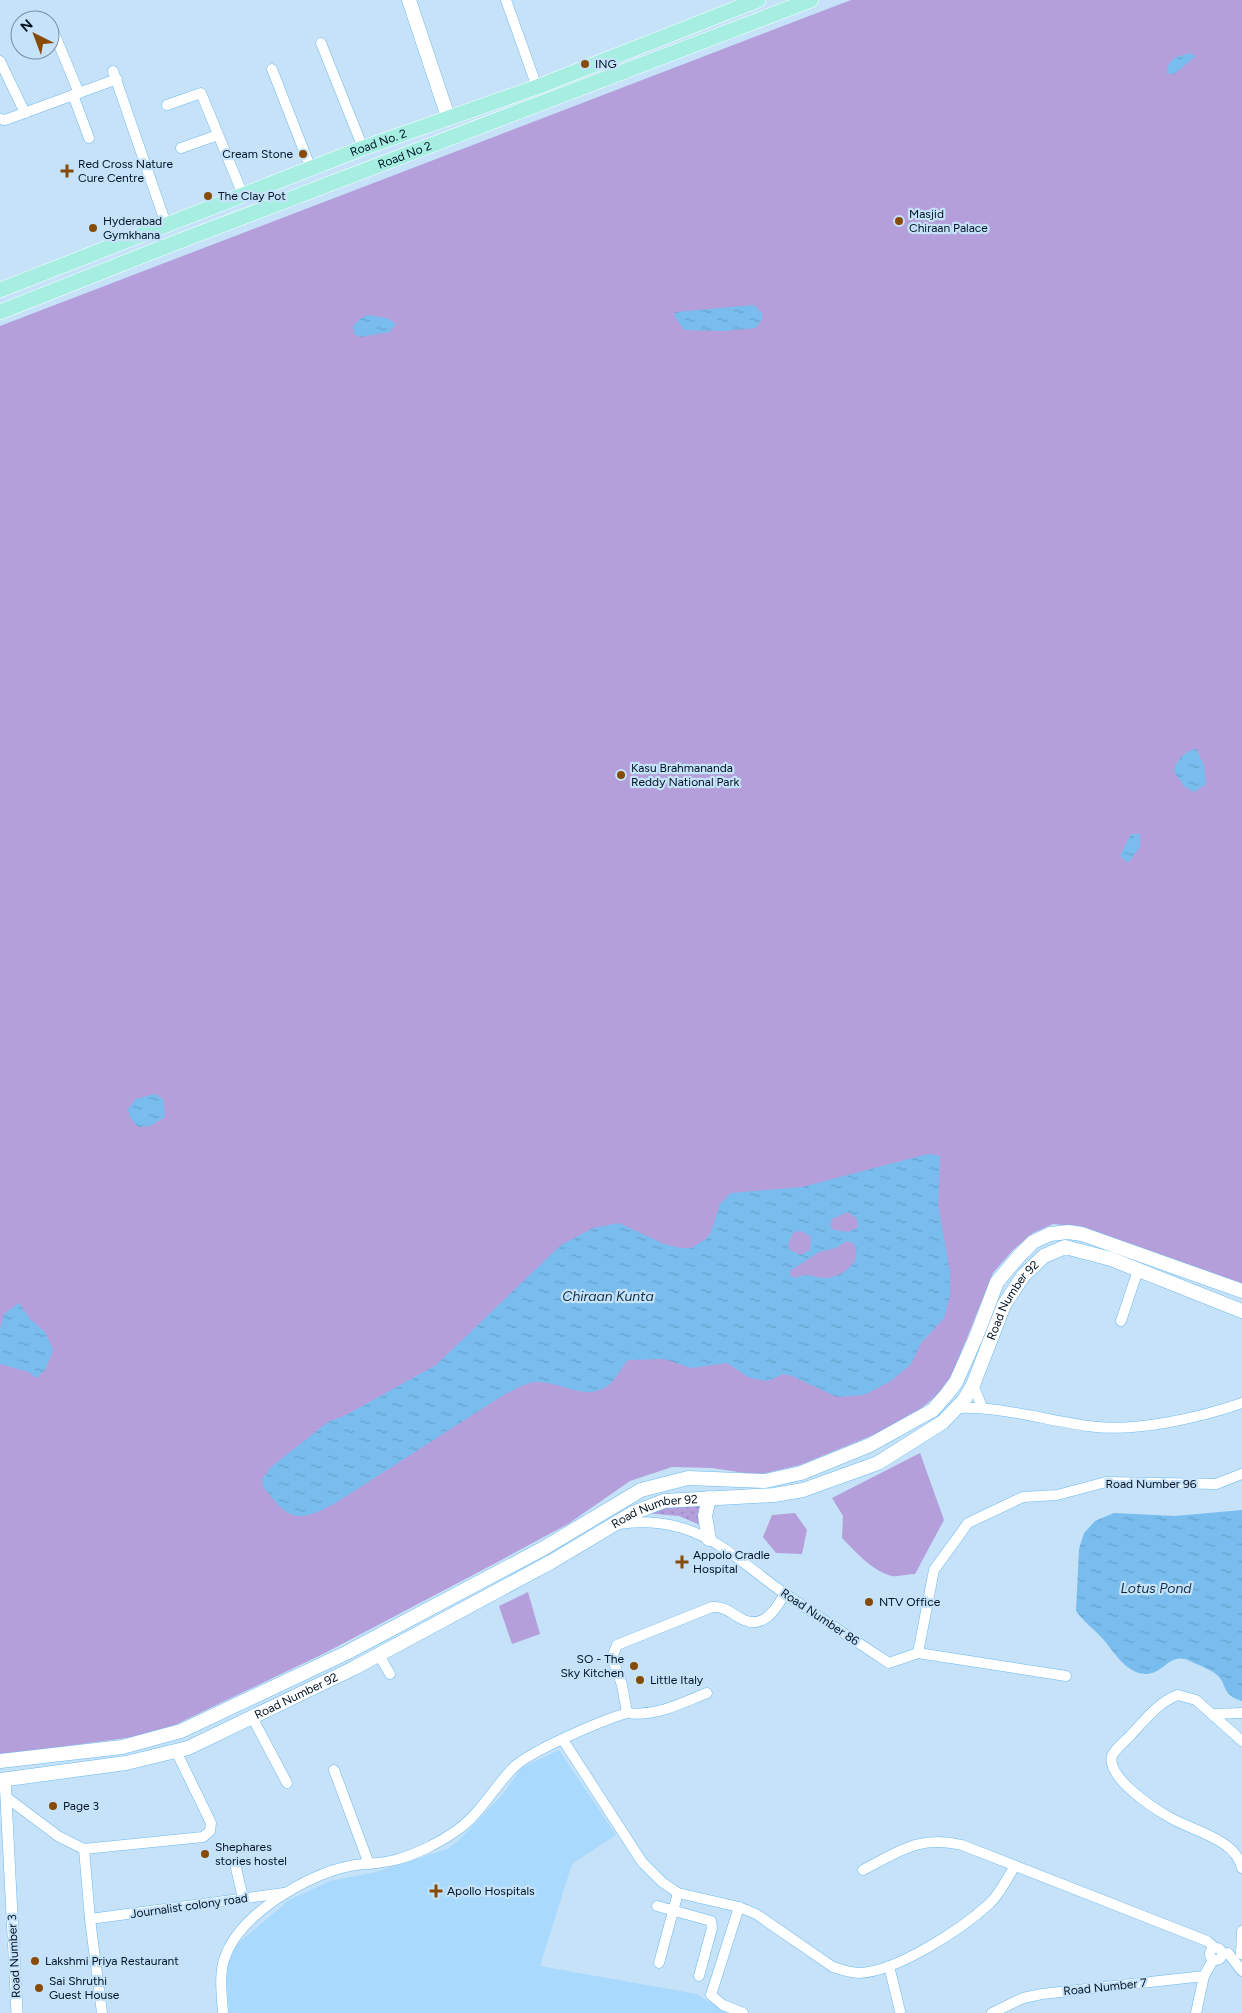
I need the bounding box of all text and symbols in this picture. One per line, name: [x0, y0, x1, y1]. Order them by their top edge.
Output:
north arrow: [10, 10, 60, 60]
text: N: [17, 16, 36, 36]
place label: ING: [595, 57, 617, 71]
marker: ING: [579, 58, 591, 70]
street label: Road No. 2: [348, 126, 408, 159]
street label: Road No 2: [376, 139, 434, 172]
place label: Cream Stone: [222, 147, 293, 161]
marker: Cream Stone: [297, 148, 309, 160]
place label: Red Cross Nature Cure Centre: [78, 157, 174, 185]
marker: Red Cross Nature Cure Centre: [60, 164, 74, 178]
place label: The Clay Pot: [218, 189, 286, 203]
marker: The Clay Pot: [202, 190, 214, 202]
place label: Masjid Chiraan Palace: [909, 207, 988, 235]
place label: Hyderabad Gymkhana: [103, 214, 162, 242]
marker: Masjid Chiraan Palace: [893, 215, 905, 227]
marker: Hyderabad Gymkhana: [87, 222, 99, 234]
place label: Kasu Brahmananda Reddy National Park: [631, 761, 740, 789]
marker: Kasu Brahmananda Reddy National Park: [615, 769, 627, 781]
street label: Road Number 92: [984, 1258, 1042, 1342]
water label: Chiraan Kunta: [562, 1288, 654, 1305]
street label: Road Number 96: [1106, 1477, 1197, 1491]
street label: Road Number 92: [609, 1492, 698, 1531]
place label: Appolo Cradle Hospital: [693, 1548, 770, 1576]
marker: Appolo Cradle Hospital: [675, 1555, 689, 1569]
water label: Lotus Pond: [1121, 1580, 1192, 1597]
street label: Road Number 86: [778, 1586, 862, 1649]
place label: NTV Office: [879, 1595, 941, 1609]
marker: NTV Office: [863, 1596, 875, 1608]
place label: SO - The Sky Kitchen: [560, 1652, 624, 1680]
marker: SO - The Sky Kitchen: [628, 1660, 640, 1672]
street label: Road Number 92: [252, 1670, 340, 1722]
place label: Little Italy: [650, 1673, 704, 1687]
marker: Little Italy: [634, 1674, 646, 1686]
place label: Page 3: [63, 1799, 99, 1813]
marker: Page 3: [47, 1800, 59, 1812]
place label: Shephares stories hostel: [215, 1840, 287, 1868]
marker: Shephares stories hostel: [199, 1848, 211, 1860]
marker: Apollo Hospitals: [429, 1884, 443, 1898]
place label: Apollo Hospitals: [447, 1884, 535, 1898]
street label: Journalist colony road: [129, 1891, 249, 1921]
street label: Road Number 3: [5, 1914, 23, 1998]
place label: Lakshmi Priya Restaurant: [45, 1954, 179, 1968]
marker: Lakshmi Priya Restaurant: [29, 1955, 41, 1967]
place label: Sai Shruthi Guest House: [49, 1974, 120, 2002]
street label: Road Number 7: [1063, 1976, 1148, 1998]
marker: Sai Shruthi Guest House: [33, 1982, 45, 1994]

